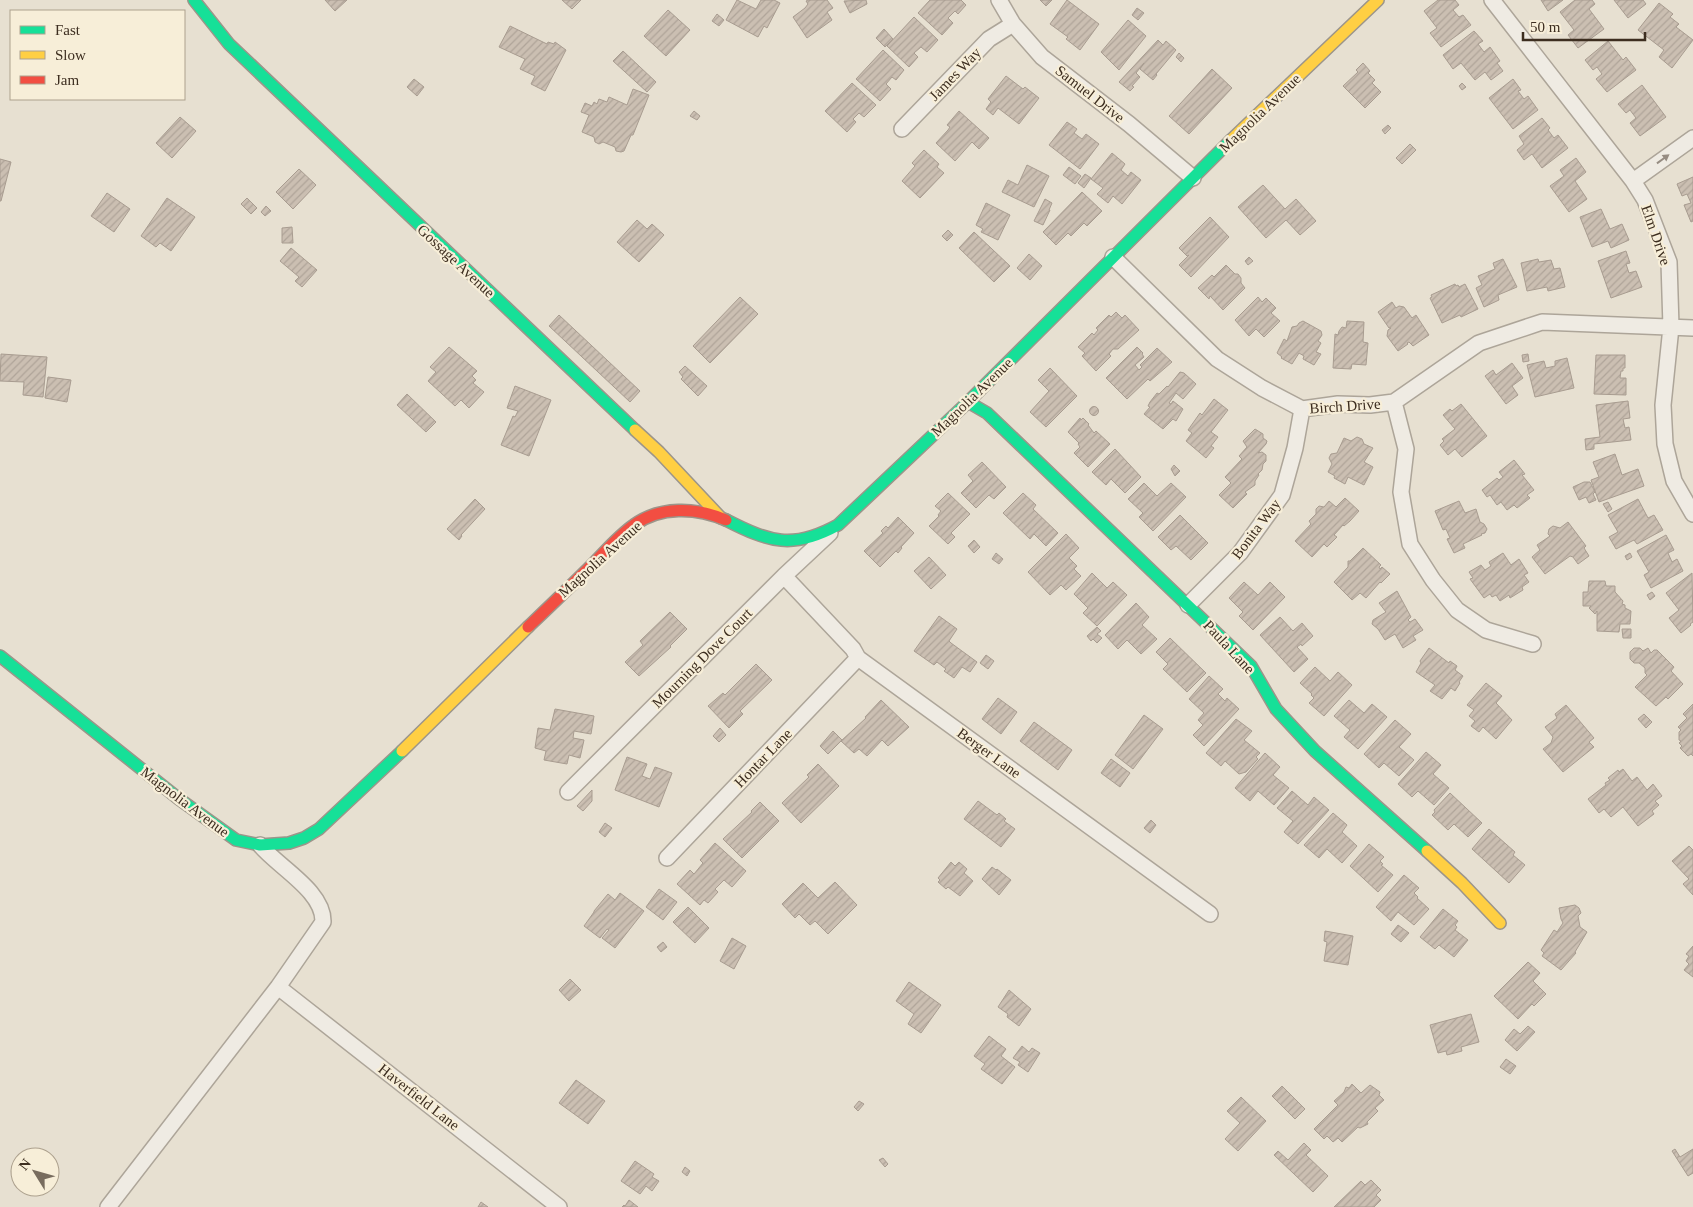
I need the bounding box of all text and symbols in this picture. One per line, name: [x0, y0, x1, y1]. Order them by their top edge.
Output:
legend: [10, 10, 185, 100]
scale bar: [1523, 10, 1646, 42]
text: 50 m: [1530, 19, 1561, 35]
text: Fast: [55, 22, 81, 38]
street label: James Way: [926, 44, 984, 104]
text: Slow: [55, 47, 86, 63]
street label: Samuel Drive: [1052, 62, 1128, 126]
street label: Magnolia Avenue: [1216, 70, 1304, 156]
text: Jam: [55, 72, 79, 88]
one-way arrow: [1656, 154, 1670, 164]
street label: Elm Drive: [1638, 203, 1674, 268]
street label: Gossage Avenue: [414, 221, 498, 301]
street label: Magnolia Avenue: [928, 354, 1016, 440]
street label: Birch Drive: [1309, 396, 1381, 416]
street label: Bonita Way: [1228, 496, 1284, 562]
street label: Magnolia Avenue: [555, 517, 645, 600]
street label: Mourning Dove Court: [649, 604, 756, 711]
street label: Paula Lane: [1200, 617, 1258, 677]
street label: Hontar Lane: [731, 725, 795, 791]
street label: Berger Lane: [954, 725, 1024, 781]
street label: Magnolia Avenue: [138, 764, 232, 840]
street label: Haverfield Lane: [376, 1061, 463, 1134]
north arrow: [10, 1147, 60, 1197]
text: N: [16, 1156, 34, 1173]

